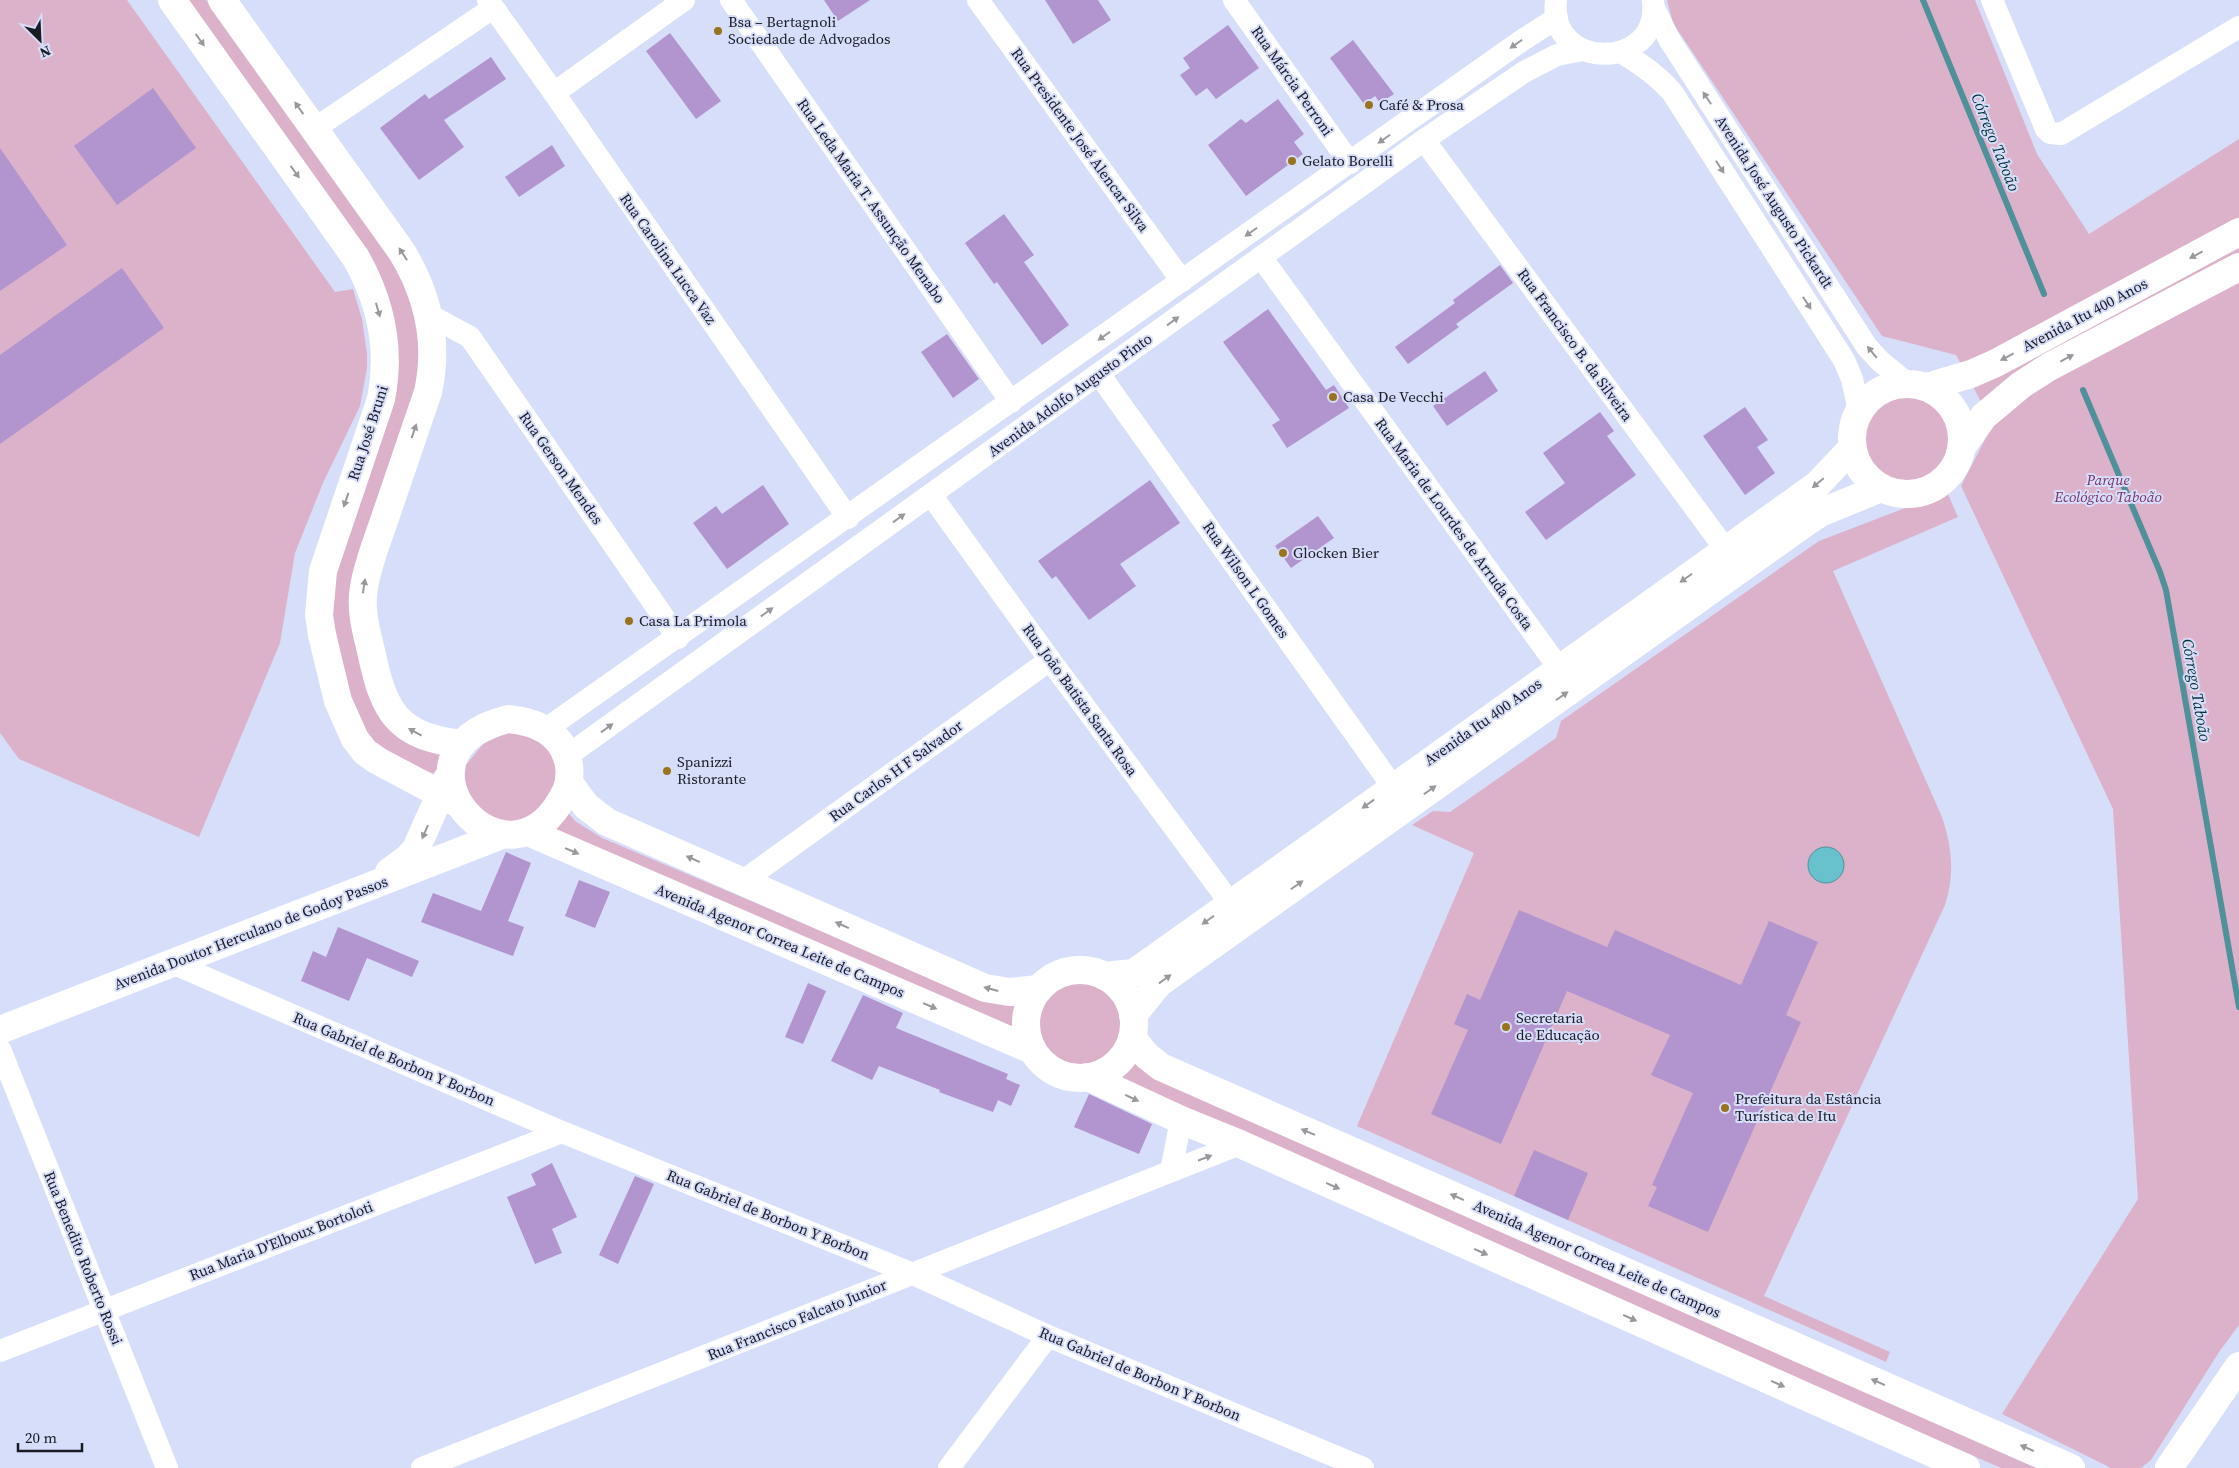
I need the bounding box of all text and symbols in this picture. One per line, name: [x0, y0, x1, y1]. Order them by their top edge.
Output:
place label: Bsa – Bertagnoli Sociedade de Advogados: [728, 11, 891, 49]
north arrow: [15, 15, 65, 65]
street label: Rua Márcia Perroni: [1247, 21, 1338, 140]
marker: Bsa – Bertagnoli Sociedade de Advogados: [712, 25, 724, 37]
one-way arrow: [195, 33, 205, 47]
one-way arrow: [1509, 39, 1523, 49]
text: N: [37, 41, 54, 63]
street label: Rua Presidente José Alencar Silva: [1006, 43, 1155, 236]
water label: Córrego Taboão: [1966, 90, 2026, 194]
one-way arrow: [1702, 91, 1712, 105]
street label: Rua Leda Maria T. Assunção Menabo: [792, 94, 951, 307]
place label: Café & Prosa: [1379, 94, 1464, 115]
marker: Café & Prosa: [1363, 99, 1375, 111]
one-way arrow: [294, 101, 304, 114]
street label: Avenida José Augusto Pickardt: [1711, 111, 1838, 292]
one-way arrow: [1378, 133, 1391, 144]
place label: Gelato Borelli: [1302, 150, 1393, 171]
marker: Gelato Borelli: [1286, 155, 1298, 167]
one-way arrow: [1715, 160, 1724, 173]
one-way arrow: [290, 165, 300, 179]
street label: Rua Carolina Lucca Vaz: [615, 189, 722, 329]
one-way arrow: [1244, 227, 1258, 237]
one-way arrow: [398, 248, 408, 261]
one-way arrow: [2189, 251, 2203, 259]
street label: Rua Francisco B. da Silveira: [1513, 264, 1638, 426]
street label: Avenida Itu 400 Anos: [2018, 273, 2151, 357]
one-way arrow: [1803, 297, 1812, 310]
one-way arrow: [375, 302, 383, 317]
one-way arrow: [1166, 315, 1179, 326]
street label: Avenida Adolfo Augusto Pinto: [983, 328, 1156, 461]
one-way arrow: [1097, 331, 1111, 341]
one-way arrow: [1866, 345, 1877, 358]
one-way arrow: [2000, 353, 2014, 361]
one-way arrow: [2059, 354, 2074, 362]
street label: Rua José Bruni: [342, 383, 393, 483]
place label: Casa De Vecchi: [1343, 386, 1444, 407]
marker: Casa De Vecchi: [1327, 391, 1339, 403]
street label: Rua Gerson Mendes: [515, 407, 608, 528]
street label: Rua Maria de Lourdes de Arruda Costa: [1370, 414, 1539, 634]
one-way arrow: [411, 423, 419, 438]
park label: Parque Ecológico Taboão: [2053, 469, 2162, 507]
one-way arrow: [1812, 478, 1825, 489]
one-way arrow: [342, 493, 349, 508]
one-way arrow: [892, 513, 906, 523]
street label: Rua Wilson L Gomes: [1198, 517, 1295, 642]
place label: Glocken Bier: [1293, 542, 1380, 563]
marker: Glocken Bier: [1277, 547, 1289, 559]
one-way arrow: [1679, 573, 1693, 583]
one-way arrow: [361, 577, 369, 593]
one-way arrow: [760, 607, 773, 618]
place label: Casa La Primola: [639, 610, 747, 631]
marker: Casa La Primola: [623, 615, 635, 627]
street label: Rua João Batista Santa Rosa: [1018, 619, 1143, 780]
water label: Córrego Taboão: [2177, 637, 2217, 743]
street label: Avenida Itu 400 Anos: [1420, 673, 1546, 770]
one-way arrow: [1555, 691, 1569, 701]
street label: Rua Carlos H F Salvador: [825, 715, 967, 826]
one-way arrow: [600, 723, 614, 733]
one-way arrow: [408, 728, 422, 736]
place label: Spanizzi Ristorante: [677, 751, 746, 789]
marker: Spanizzi Ristorante: [661, 765, 673, 777]
one-way arrow: [1423, 785, 1436, 795]
one-way arrow: [1361, 799, 1375, 809]
one-way arrow: [420, 825, 428, 839]
one-way arrow: [565, 847, 580, 855]
one-way arrow: [686, 855, 700, 863]
street label: Avenida Doutor Herculano de Godoy Passos: [111, 870, 391, 995]
street label: Avenida Agenor Correa Leite de Campos: [652, 878, 908, 1003]
one-way arrow: [1290, 879, 1303, 890]
one-way arrow: [1202, 915, 1215, 925]
one-way arrow: [835, 920, 849, 928]
one-way arrow: [1158, 974, 1172, 984]
one-way arrow: [984, 985, 999, 993]
one-way arrow: [923, 1003, 937, 1011]
street label: Rua Gabriel de Borbon Y Borbon: [290, 1006, 498, 1111]
place label: Secretaria de Educação: [1516, 1007, 1600, 1045]
marker: Secretaria de Educação: [1500, 1021, 1512, 1033]
place label: Prefeitura da Estância Turística de Itu: [1735, 1088, 1882, 1126]
one-way arrow: [1125, 1095, 1139, 1103]
marker: Prefeitura da Estância Turística de Itu: [1719, 1102, 1731, 1114]
one-way arrow: [1301, 1128, 1315, 1136]
one-way arrow: [1198, 1153, 1213, 1161]
street label: Rua Gabriel de Borbon Y Borbon: [664, 1164, 873, 1265]
street label: Rua Benedito Roberto Rossi: [39, 1168, 128, 1348]
one-way arrow: [1326, 1182, 1340, 1190]
one-way arrow: [1450, 1193, 1464, 1201]
street label: Avenida Agenor Correa Leite de Campos: [1470, 1194, 1724, 1323]
street label: Rua Maria D'Elboux Bortoloti: [186, 1196, 376, 1285]
one-way arrow: [1474, 1248, 1488, 1256]
street label: Rua Francisco Falcato Junior: [704, 1274, 890, 1365]
one-way arrow: [1623, 1314, 1637, 1322]
street label: Rua Gabriel de Borbon Y Borbon: [1036, 1321, 1244, 1426]
one-way arrow: [1871, 1378, 1885, 1386]
one-way arrow: [1771, 1381, 1785, 1389]
scale bar: [18, 1420, 81, 1452]
text: 20 m: [25, 1427, 57, 1448]
one-way arrow: [2020, 1444, 2034, 1452]

